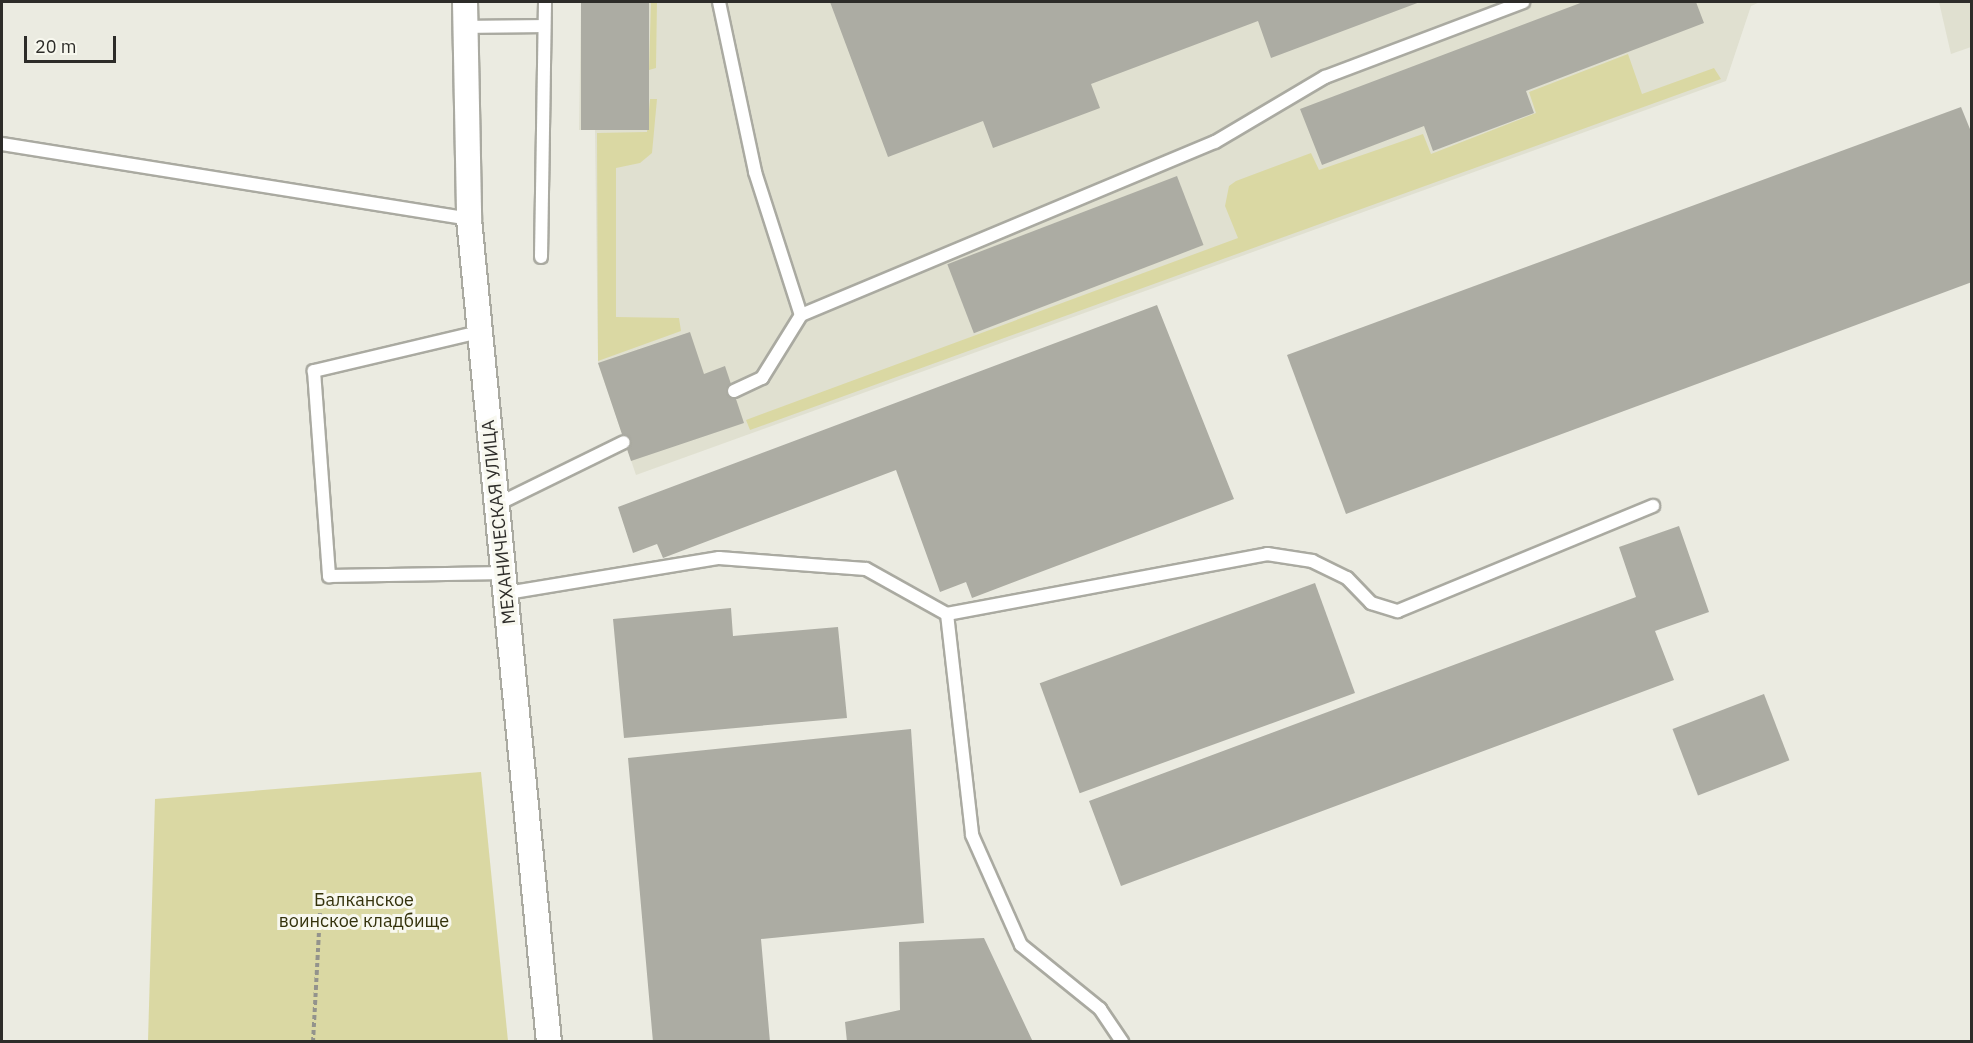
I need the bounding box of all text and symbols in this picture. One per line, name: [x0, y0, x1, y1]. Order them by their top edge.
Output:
scale bar: [27, 24, 118, 62]
text: 20 m: [35, 35, 77, 58]
street label: МЕХАНИЧЕСКАЯ УЛИЦА: [478, 419, 520, 625]
park label: Балканское воинское кладбище: [279, 890, 449, 932]

